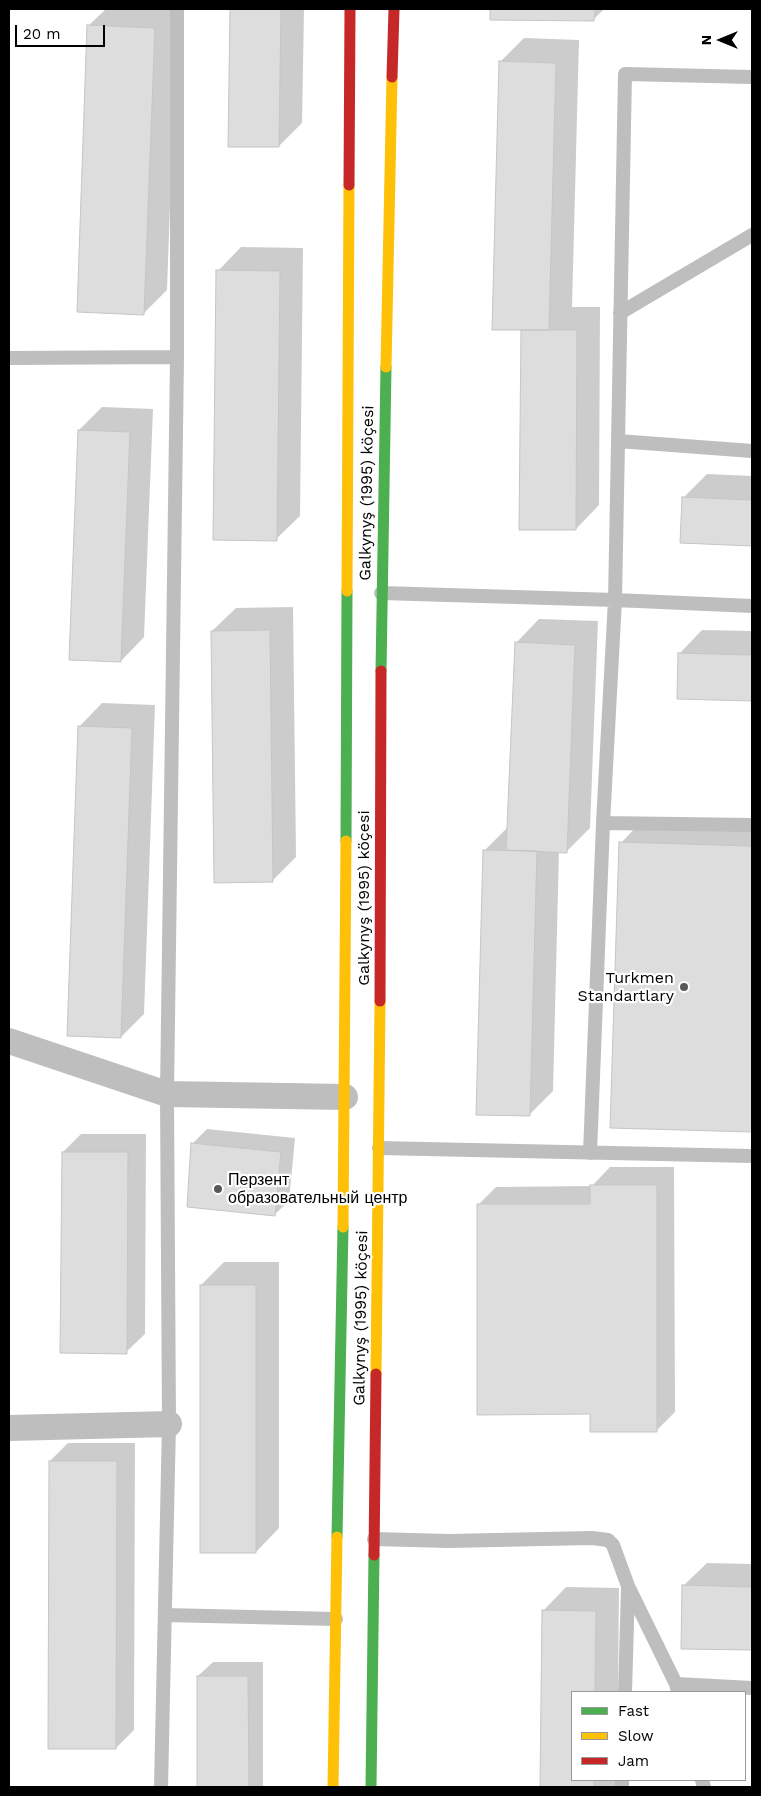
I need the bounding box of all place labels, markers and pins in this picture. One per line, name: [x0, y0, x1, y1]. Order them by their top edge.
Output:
place label: Turkmen Standartlary: [578, 968, 674, 1006]
marker: Turkmen Standartlary: [678, 981, 690, 993]
place label: Перзент образовательный центр: [228, 1170, 407, 1208]
marker: Перзент образовательный центр: [212, 1183, 224, 1195]

